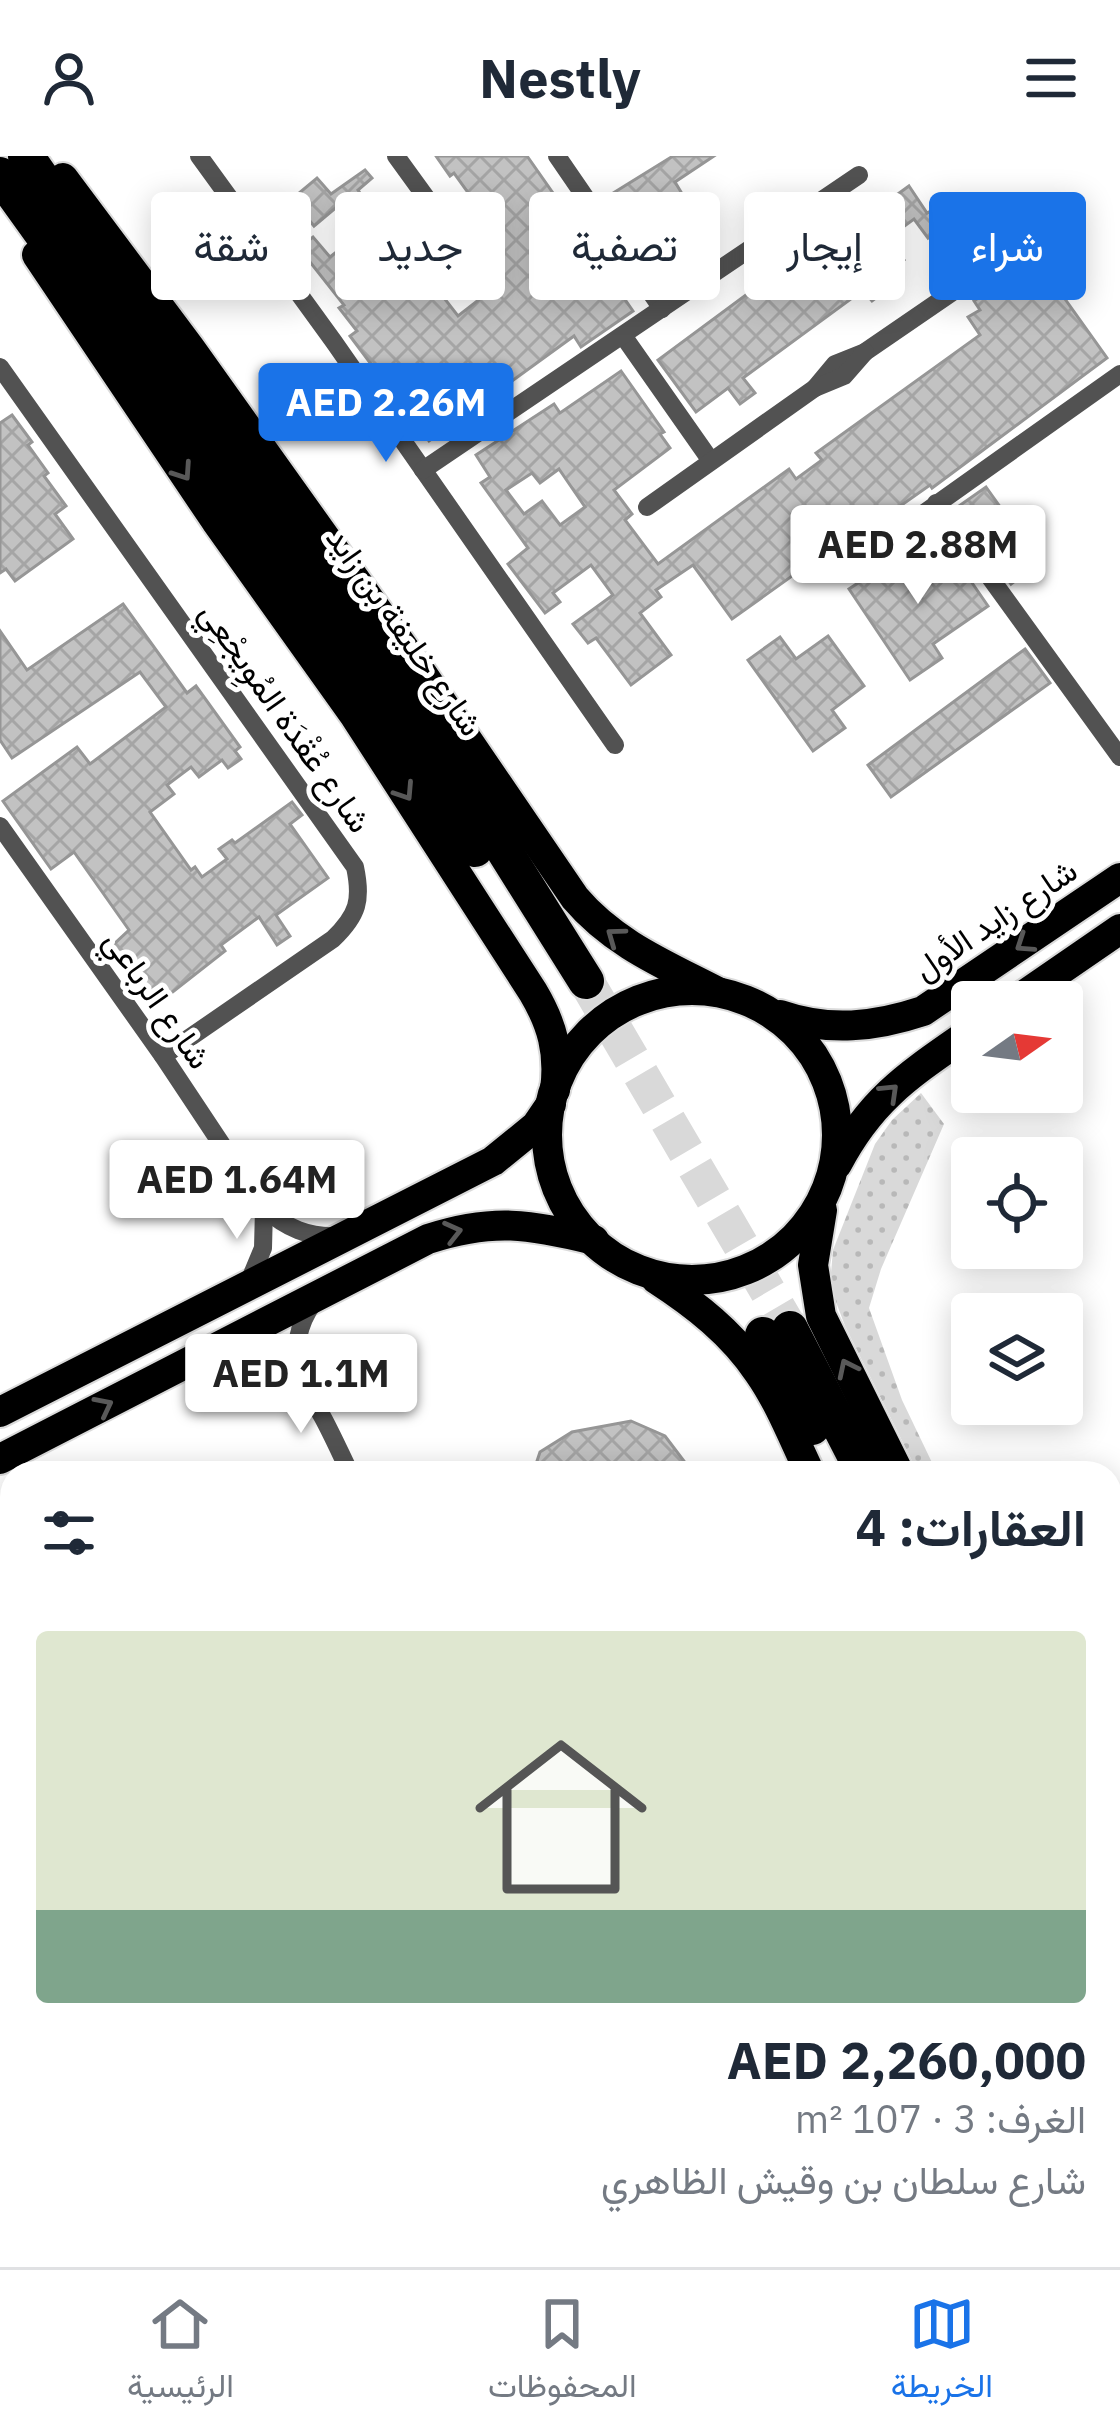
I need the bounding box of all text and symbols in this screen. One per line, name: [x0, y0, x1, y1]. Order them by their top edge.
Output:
text: Nestly: [479, 43, 641, 113]
icon: person: [36, 45, 102, 111]
icon: menu: [1018, 45, 1084, 111]
chip: شقة: [151, 192, 311, 300]
chip: جديد: [335, 192, 505, 300]
chip: تصفية: [529, 192, 720, 300]
chip: إيجار: [744, 192, 905, 300]
chip: شراء: [929, 192, 1086, 300]
pin: AED 2.26M: [249, 363, 523, 465]
text: AED 2.26M: [285, 376, 487, 427]
one-way arrow: [169, 458, 191, 480]
pin: AED 2.88M: [781, 505, 1055, 607]
street label: شارع خليفة بن زايد: [316, 518, 494, 745]
text: AED 2.88M: [817, 518, 1019, 569]
street label: شارع عُقْدَة المُوِيجْعِي: [186, 593, 382, 844]
one-way arrow: [390, 779, 412, 801]
street label: شارع زايد الأول: [904, 848, 1086, 991]
street label: شارع الرباعي: [90, 921, 222, 1080]
one-way arrow: [607, 928, 628, 950]
one-way arrow: [1015, 930, 1037, 952]
north arrow: [951, 981, 1083, 1113]
map controls: [951, 981, 1083, 1425]
one-way arrow: [876, 1084, 898, 1106]
button: locate: [951, 1137, 1083, 1269]
pin: AED 1.64M: [100, 1140, 374, 1242]
text: AED 1.64M: [136, 1153, 338, 1204]
one-way arrow: [442, 1221, 462, 1246]
button: layers: [951, 1293, 1083, 1425]
pin: AED 1.1M: [177, 1334, 425, 1436]
text: AED 1.1M: [212, 1347, 390, 1398]
one-way arrow: [838, 1359, 861, 1380]
one-way arrow: [92, 1396, 113, 1420]
text: العقارات: 4: [856, 1494, 1086, 1560]
icon: filters: [36, 1500, 102, 1566]
icon: home: [453, 1709, 669, 1925]
text: AED 2,260,000: [727, 2027, 1086, 2093]
text: الغرف: 3 · 107 m²: [795, 2093, 1086, 2144]
text: شارع سلطان بن وقيش الظاهري: [601, 2154, 1086, 2205]
tab: الرئيسية: [127, 2291, 234, 2415]
tab: المحفوظات: [488, 2291, 637, 2415]
tab: الخريطة: [891, 2291, 993, 2415]

